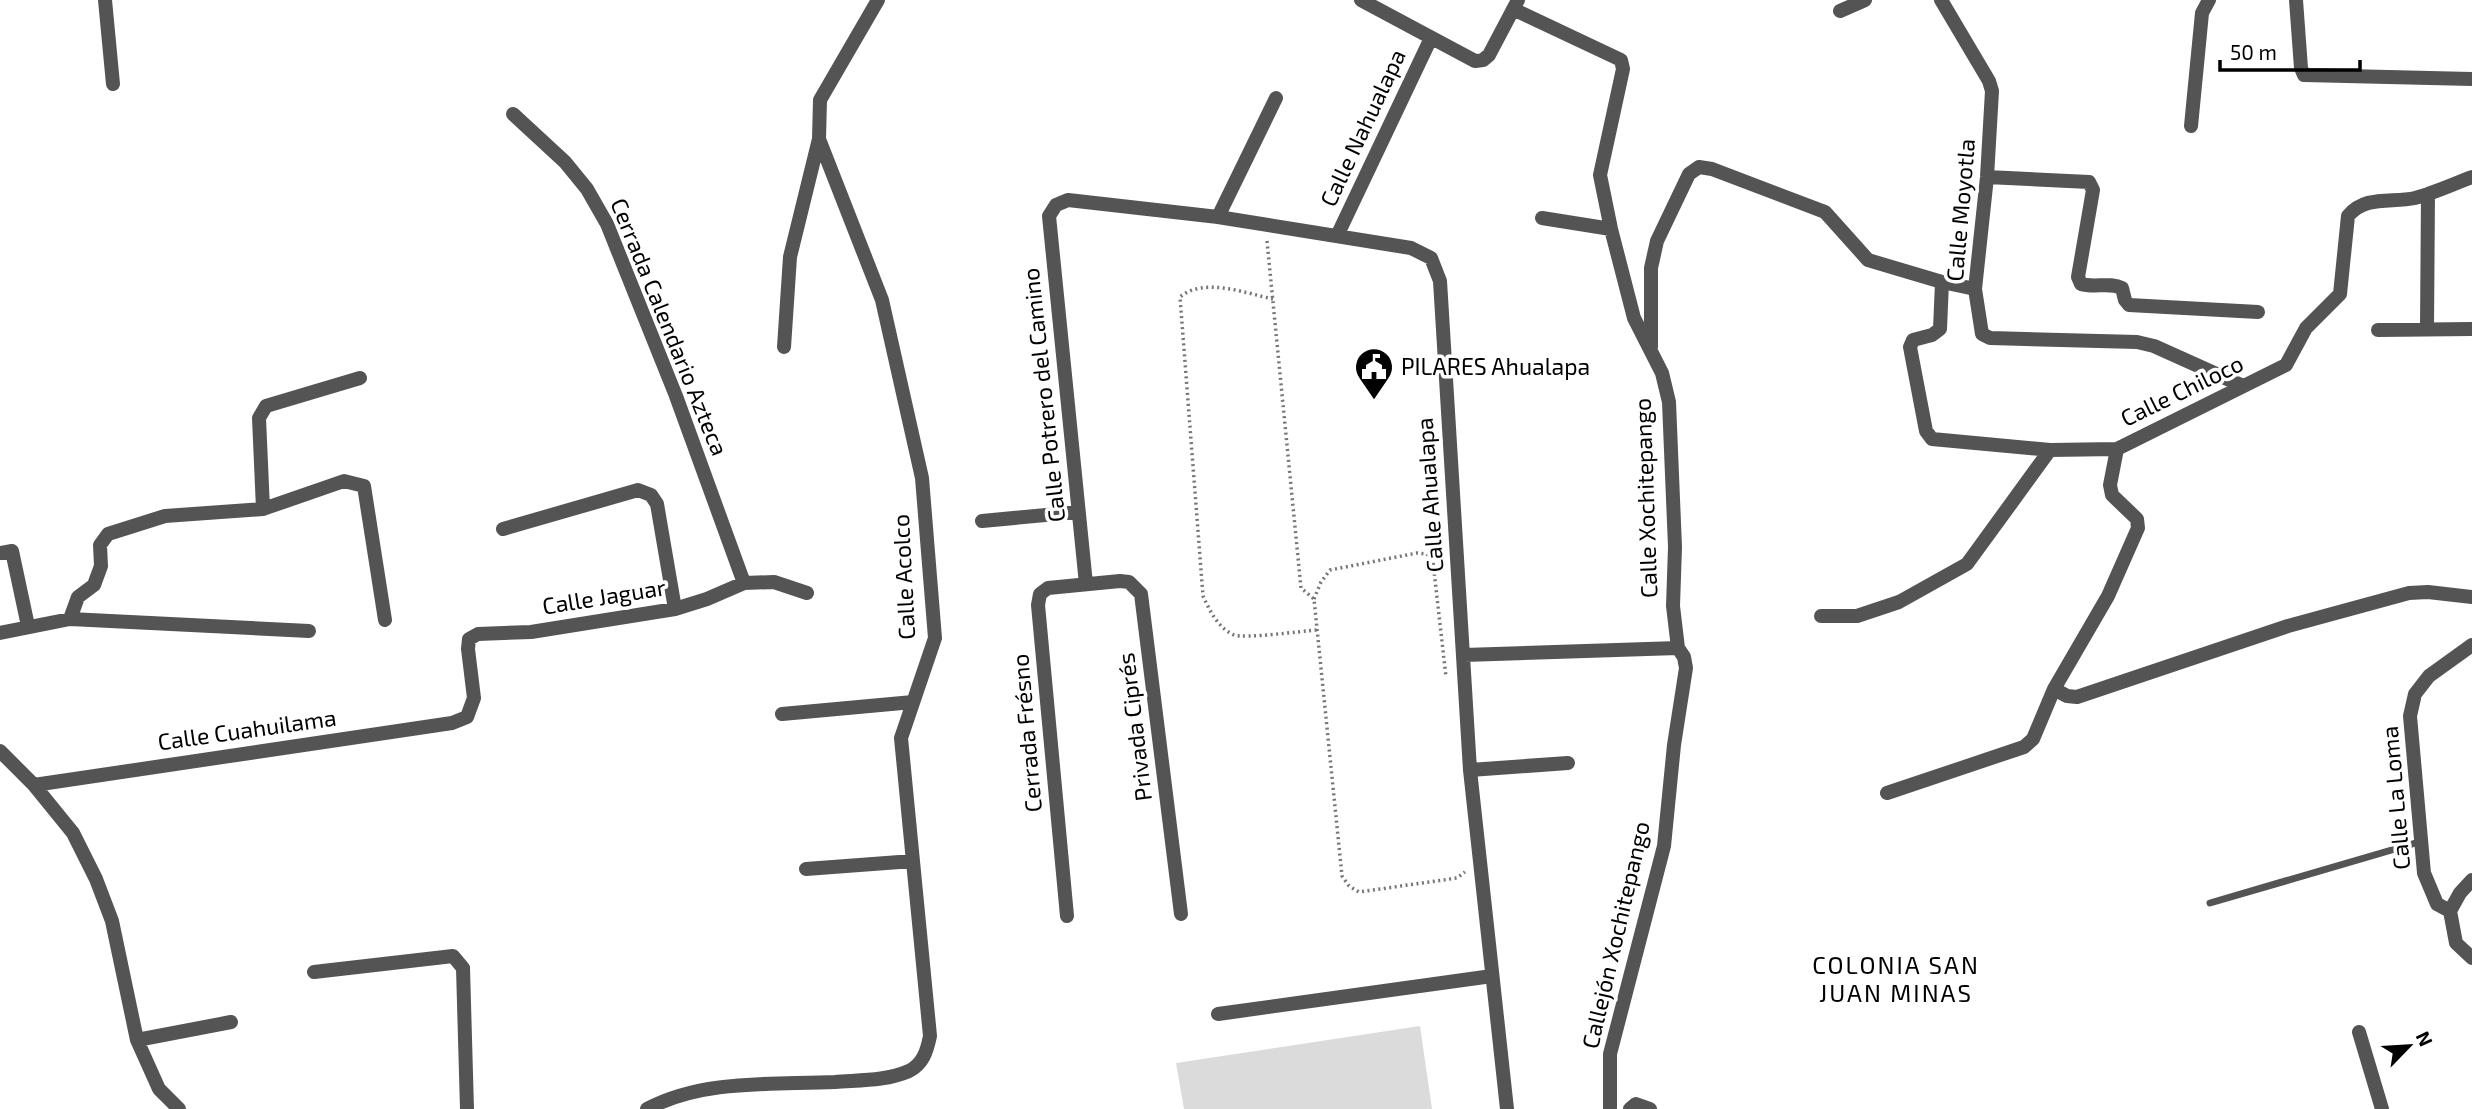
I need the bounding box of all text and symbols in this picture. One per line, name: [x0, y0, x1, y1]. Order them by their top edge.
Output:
scale bar: [2220, 28, 2360, 72]
text: 50 m: [2230, 39, 2277, 64]
street label: Calle Nahualapa: [1313, 45, 1411, 211]
street label: Calle Moyotla: [1940, 137, 1980, 283]
street label: Cerrada Calendario Azteca: [605, 194, 734, 459]
street label: Calle Potrero del Camino: [1016, 267, 1070, 524]
public building icon: PILARES Ahualapa: [1353, 346, 1395, 401]
street label: Calle Chiloco: [2116, 348, 2248, 432]
place label: PILARES Ahualapa: [1401, 352, 1590, 380]
street label: Calle Xochitepango: [1628, 397, 1662, 599]
street label: Calle Ahualapa: [1410, 417, 1448, 573]
street label: Calle Acolco: [886, 514, 920, 641]
street label: Calle Jaguar: [540, 572, 668, 620]
street label: Privada Ciprés: [1111, 651, 1157, 803]
street label: Cerrada Frésno: [1005, 653, 1047, 813]
street label: Calle Cuahuilama: [156, 703, 338, 755]
street label: Calle La Loma: [2375, 725, 2415, 871]
street label: Callejón Xochitepango: [1575, 818, 1655, 1051]
district label: COLONIA SAN JUAN MINAS: [1812, 950, 1980, 1007]
north arrow: [2374, 1011, 2444, 1081]
text: N: [2412, 1028, 2438, 1050]

